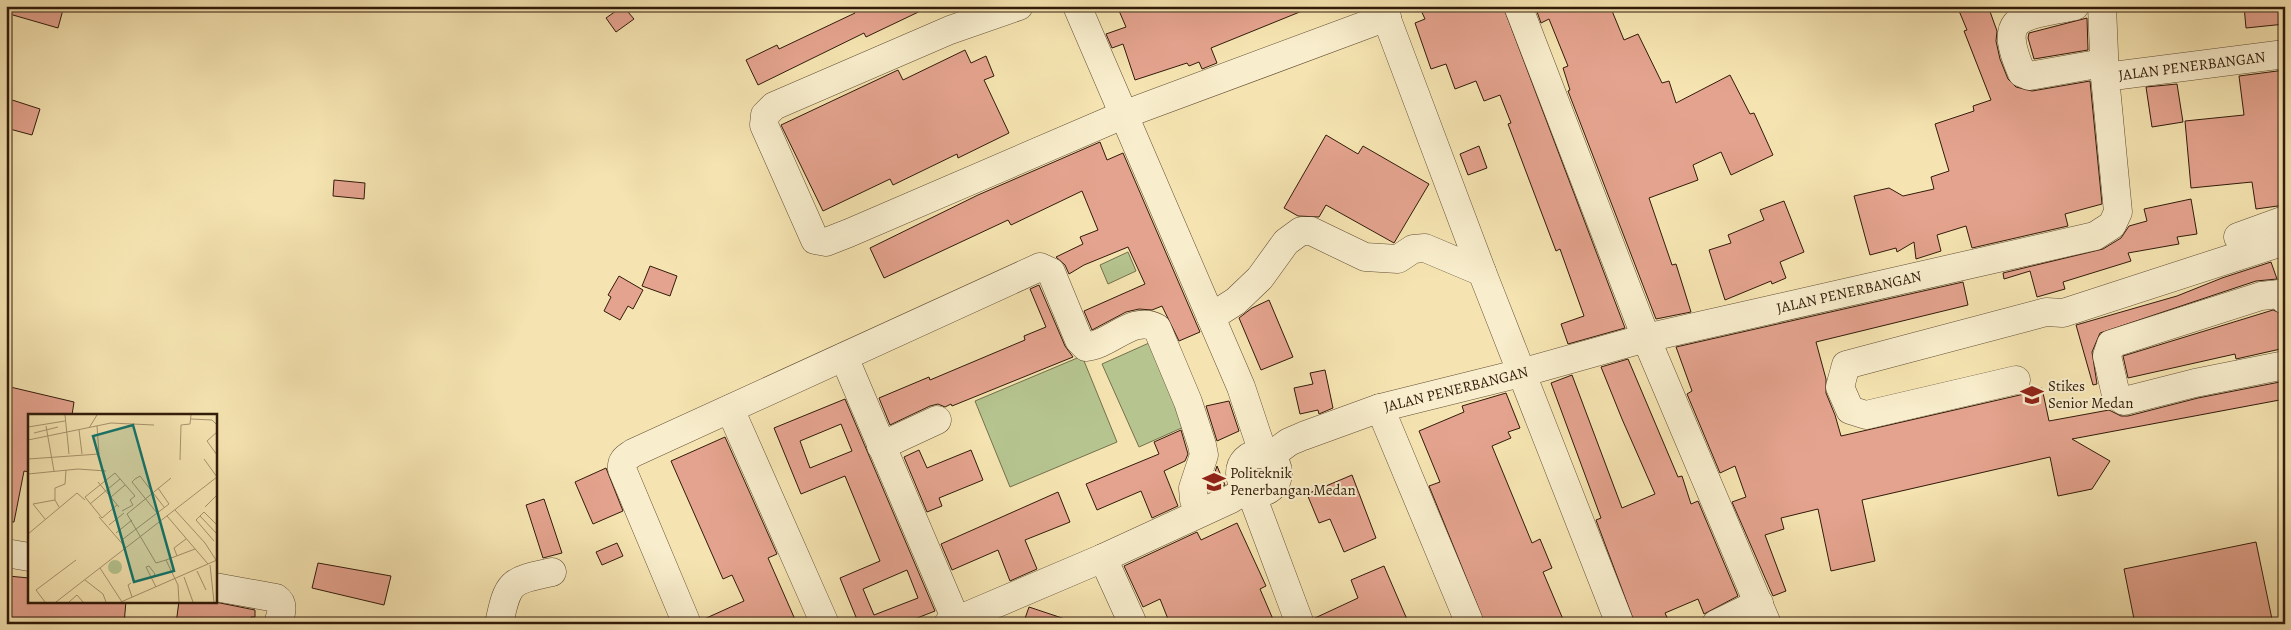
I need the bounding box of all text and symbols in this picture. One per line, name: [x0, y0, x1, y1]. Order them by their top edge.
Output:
street label: JALAN PENERBANGAN: [2117, 47, 2267, 85]
street label: JALAN PENERBANGAN: [1775, 266, 1924, 318]
street label: JALAN PENERBANGAN: [1382, 361, 1531, 417]
place label: Stikes Senior Medan: [2048, 376, 2133, 413]
school or university icon: Stikes Senior Medan: [2019, 382, 2045, 408]
inset map: [28, 414, 216, 602]
place label: Politeknik Penerbangan Medan: [1230, 463, 1356, 500]
school or university icon: Politeknik Penerbangan Medan: [1201, 469, 1227, 495]

